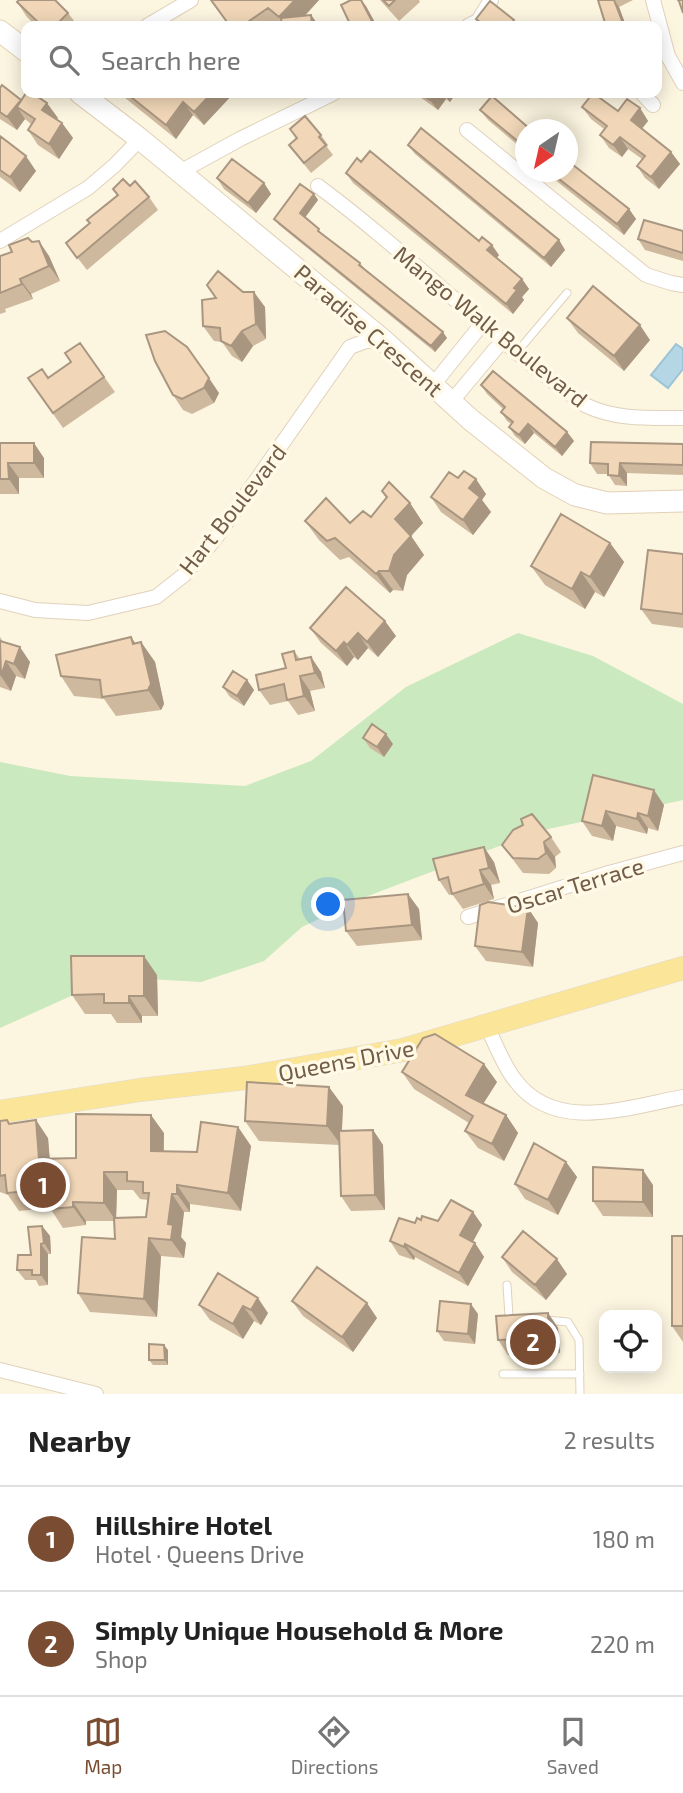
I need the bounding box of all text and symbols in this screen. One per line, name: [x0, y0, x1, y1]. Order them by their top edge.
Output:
search box: [21, 21, 662, 98]
icon: search: [45, 41, 83, 79]
text: Search here: [101, 44, 241, 75]
north arrow: [515, 119, 578, 182]
street label: Mango Walk Boulevard: [389, 239, 593, 413]
street label: Paradise Crescent: [289, 258, 449, 402]
street label: Hart Boulevard: [172, 438, 292, 580]
street label: Oscar Terrace: [503, 851, 647, 919]
your location: [311, 887, 345, 921]
street label: Queens Drive: [276, 1033, 416, 1087]
pin: 1: [20, 1159, 66, 1211]
map controls: [599, 1310, 662, 1373]
button: locate: [599, 1310, 662, 1373]
pin: 2: [510, 1316, 556, 1368]
text: Nearby: [28, 1422, 131, 1458]
text: 2 results: [564, 1426, 655, 1454]
text: Hillshire Hotel: [95, 1509, 272, 1540]
text: 1: [46, 1525, 56, 1553]
text: 180 m: [593, 1525, 655, 1553]
text: Hotel · Queens Drive: [95, 1540, 304, 1568]
text: Simply Unique Household & More: [95, 1614, 503, 1645]
text: 2: [44, 1630, 58, 1658]
text: 220 m: [590, 1630, 655, 1658]
text: Shop: [95, 1645, 148, 1673]
tab: Map: [84, 1713, 122, 1778]
tab: Directions: [291, 1713, 378, 1778]
tab: Saved: [547, 1713, 599, 1778]

